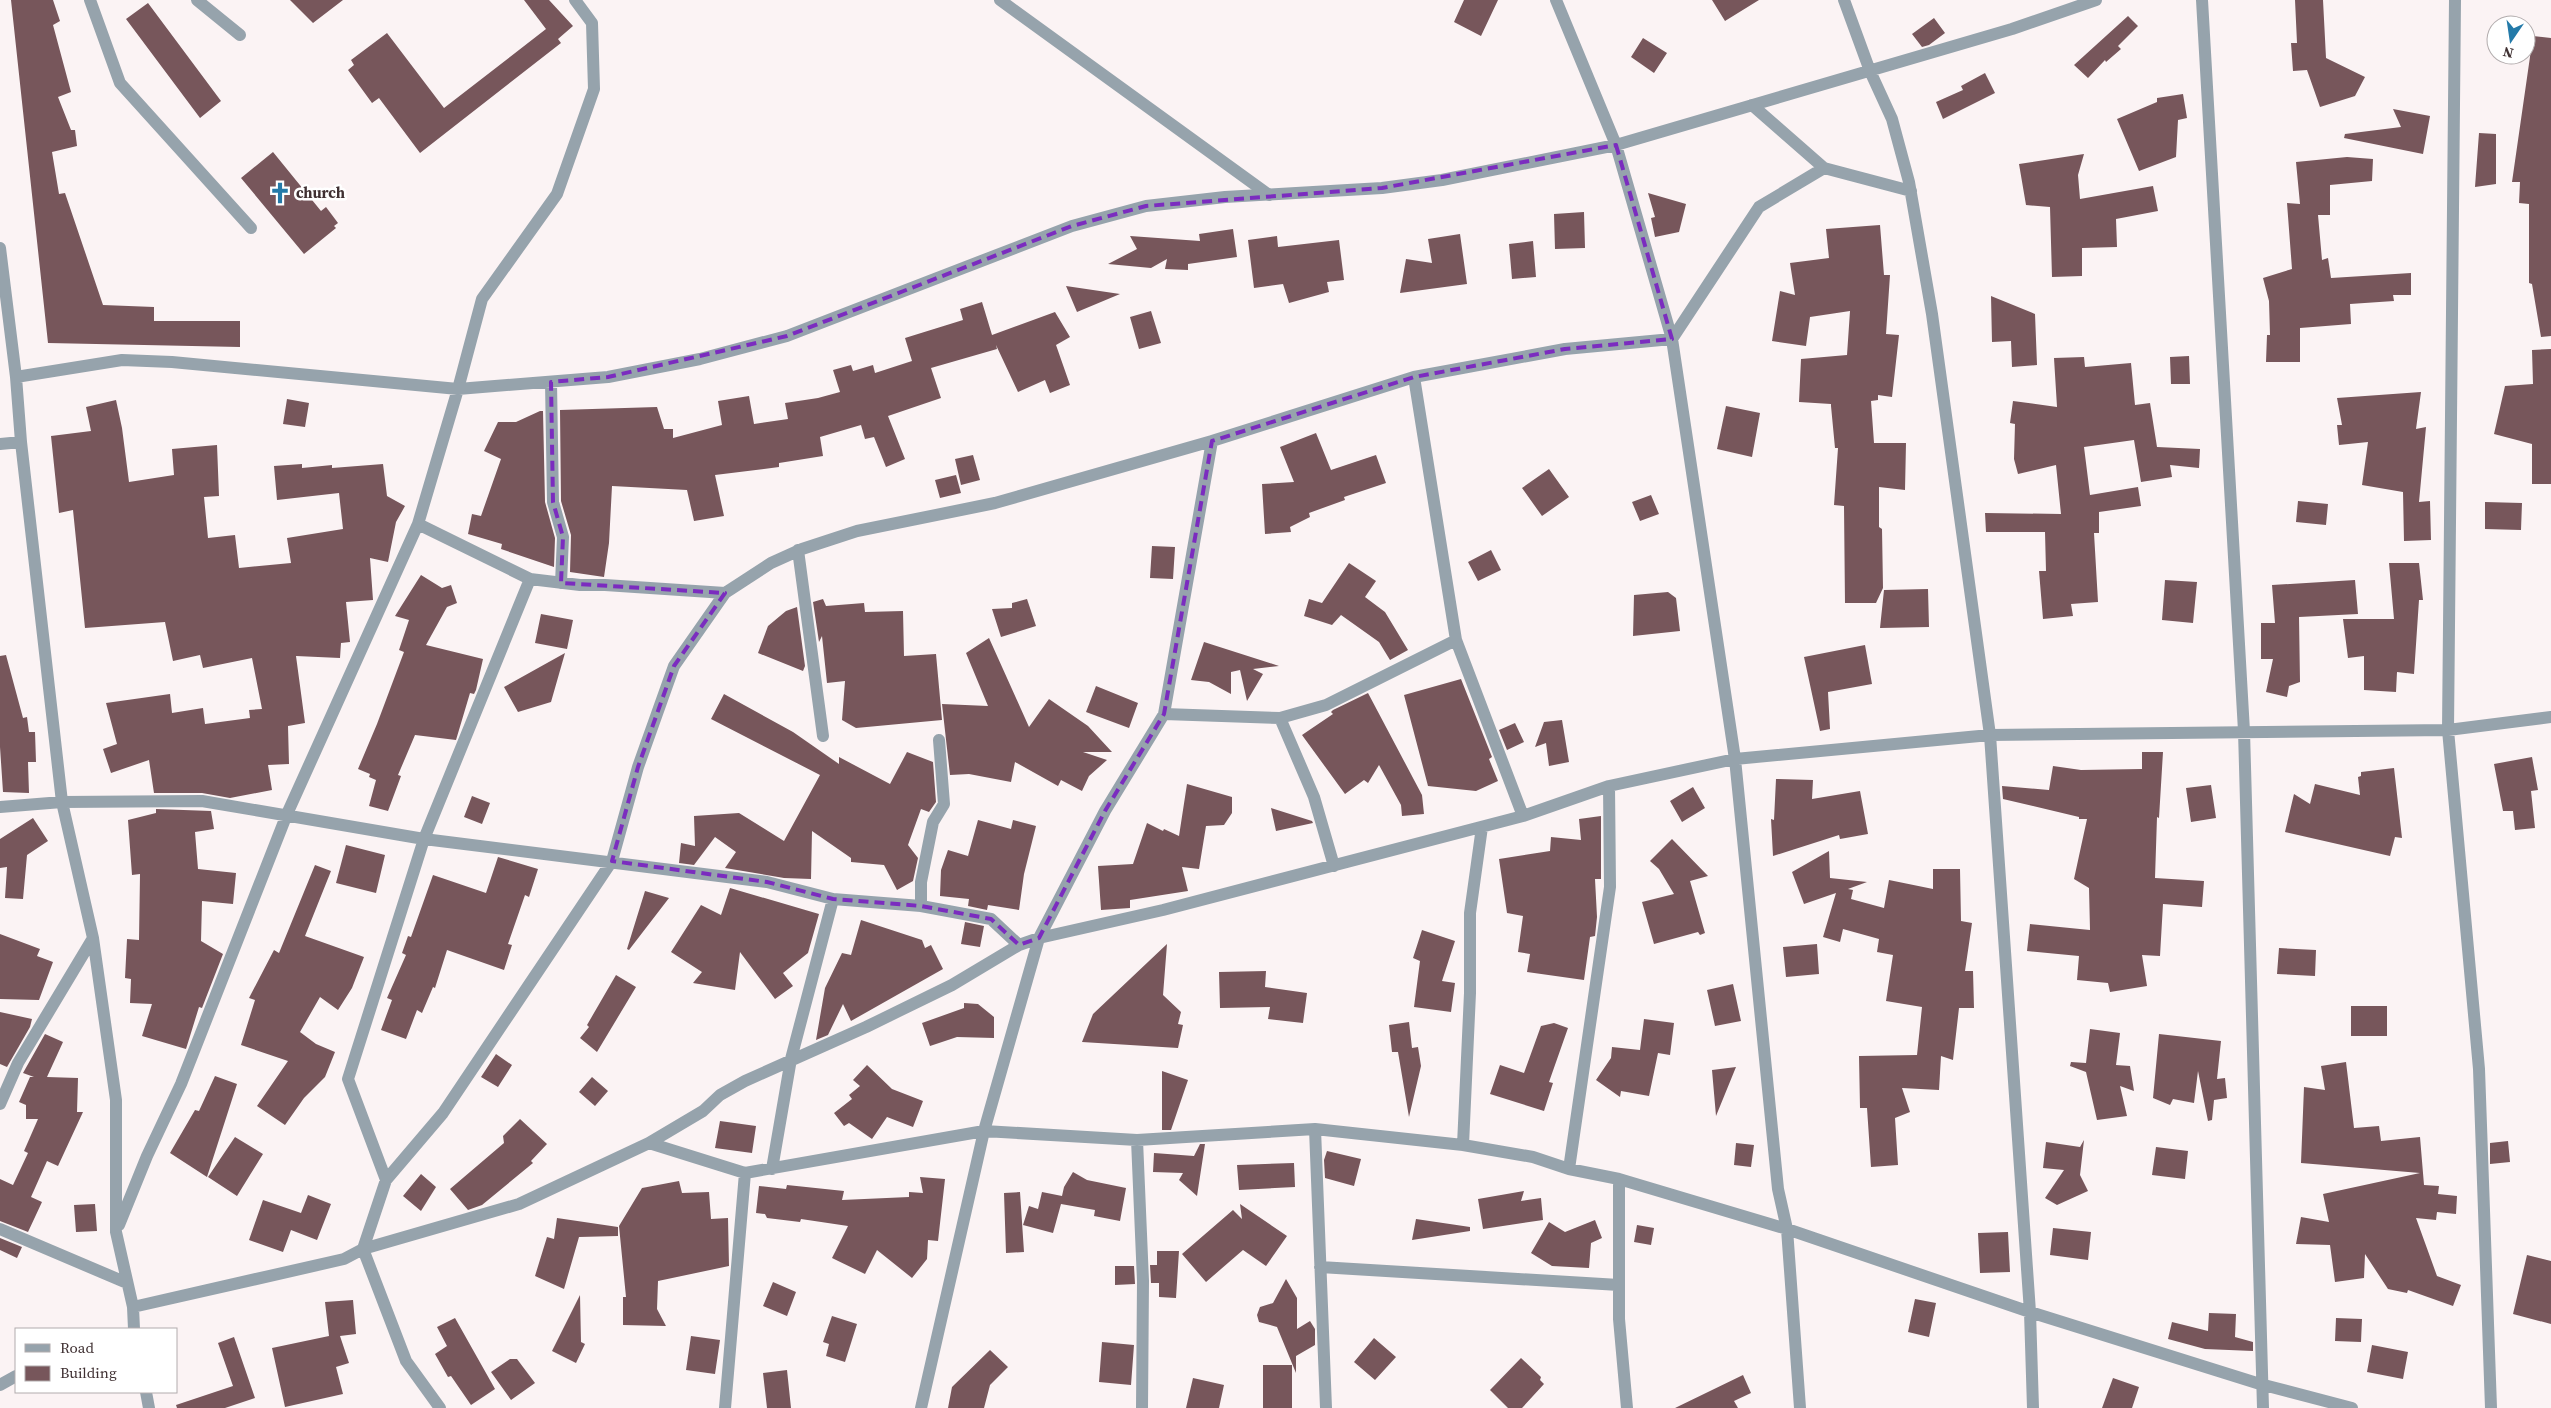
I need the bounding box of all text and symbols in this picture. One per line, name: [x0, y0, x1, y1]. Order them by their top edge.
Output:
north arrow: [2486, 15, 2536, 65]
text: N: [2501, 42, 2515, 64]
church icon: church: [267, 180, 293, 206]
place label: church: [296, 182, 345, 203]
legend: [15, 1328, 178, 1393]
text: Road: [60, 1337, 94, 1358]
text: Building: [60, 1362, 117, 1383]

